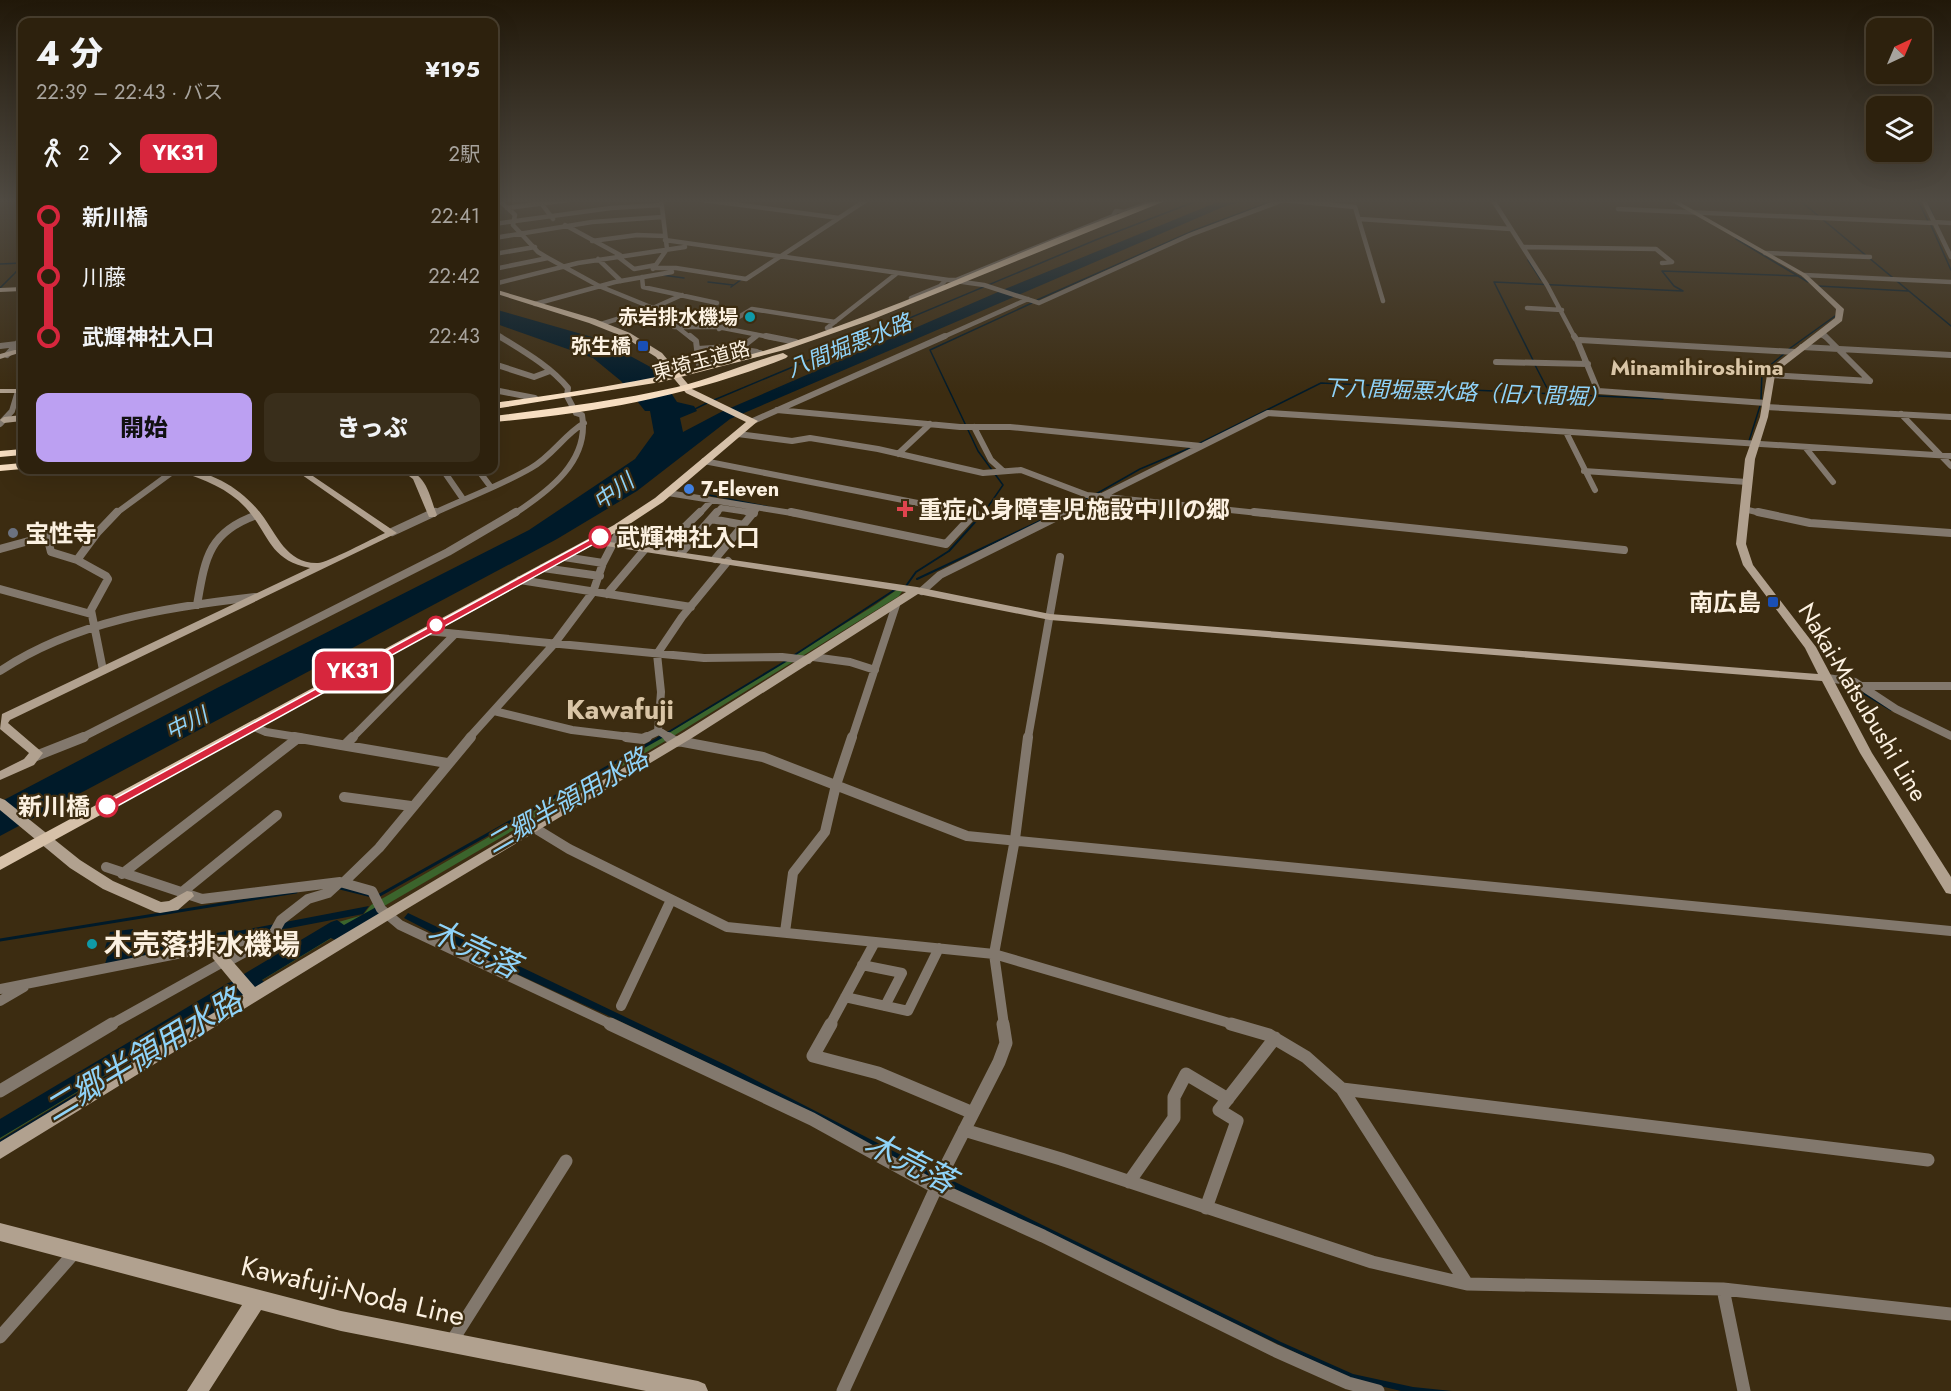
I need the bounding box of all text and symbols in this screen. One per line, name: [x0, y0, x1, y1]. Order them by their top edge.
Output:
north arrow: [1866, 18, 1932, 84]
map controls: [1866, 18, 1932, 162]
text: 4 分: [36, 30, 103, 77]
text: ¥195: [425, 53, 480, 85]
text: 22:39 – 22:43 · バス: [36, 78, 223, 107]
button: layers: [1866, 96, 1932, 162]
icon: walk: [36, 137, 69, 170]
icon: forward: [98, 137, 131, 170]
text: YK31: [152, 138, 205, 168]
text: 2: [78, 139, 89, 168]
text: 2駅: [449, 140, 480, 169]
text: 新川橋: [82, 201, 148, 233]
text: 22:41: [431, 202, 480, 231]
text: 川藤: [82, 261, 126, 293]
text: 22:42: [428, 262, 480, 291]
place label: 赤岩排水機場: [618, 303, 738, 332]
water label: 八間堀悪水路: [782, 305, 918, 385]
marker: 赤岩排水機場: [743, 310, 757, 324]
text: 武輝神社入口: [82, 321, 214, 353]
text: 22:43: [429, 322, 480, 351]
place label: 弥生橋: [571, 332, 631, 361]
street label: 東埼玉道路: [649, 334, 753, 388]
marker: 弥生橋: [636, 339, 650, 353]
district label: Minamihiroshima: [1610, 351, 1784, 383]
water label: 下八間堀悪水路（旧八間堀）: [1323, 371, 1609, 413]
button: 開始: [36, 393, 252, 462]
button: きっぷ: [264, 393, 480, 462]
water label: 中川: [586, 464, 642, 517]
place label: 7-Eleven: [701, 475, 779, 504]
marker: 7-Eleven: [682, 482, 696, 496]
place label: 重症心身障害児施設中川の郷: [918, 492, 1230, 527]
marker: 重症心身障害児施設中川の郷: [896, 500, 914, 518]
place label: 宝性寺: [25, 516, 97, 551]
place label: 武輝神社入口: [616, 520, 760, 555]
marker: 宝性寺: [6, 526, 20, 540]
marker: 武輝神社入口: [589, 526, 611, 548]
place label: 南広島: [1689, 585, 1761, 620]
marker: 南広島: [1766, 595, 1780, 609]
street label: Nakai-Matsubushi Line: [1790, 596, 1936, 808]
unlabelled marker: [427, 616, 445, 634]
line badge: YK31: [311, 652, 395, 690]
text: YK31: [327, 656, 379, 686]
district label: Kawafuji: [566, 690, 674, 729]
water label: 中川: [159, 698, 215, 747]
water label: 二郷半領用水路: [479, 738, 657, 863]
place label: 新川橋: [18, 789, 90, 824]
marker: 新川橋: [96, 795, 118, 817]
water label: 木売落: [421, 907, 532, 991]
place label: 木売落排水機場: [104, 924, 300, 965]
marker: 木売落排水機場: [85, 937, 99, 951]
water label: 二郷半領用水路: [35, 976, 253, 1132]
water label: 木売落: [857, 1120, 968, 1207]
street label: Kawafuji-Noda Line: [237, 1245, 469, 1337]

